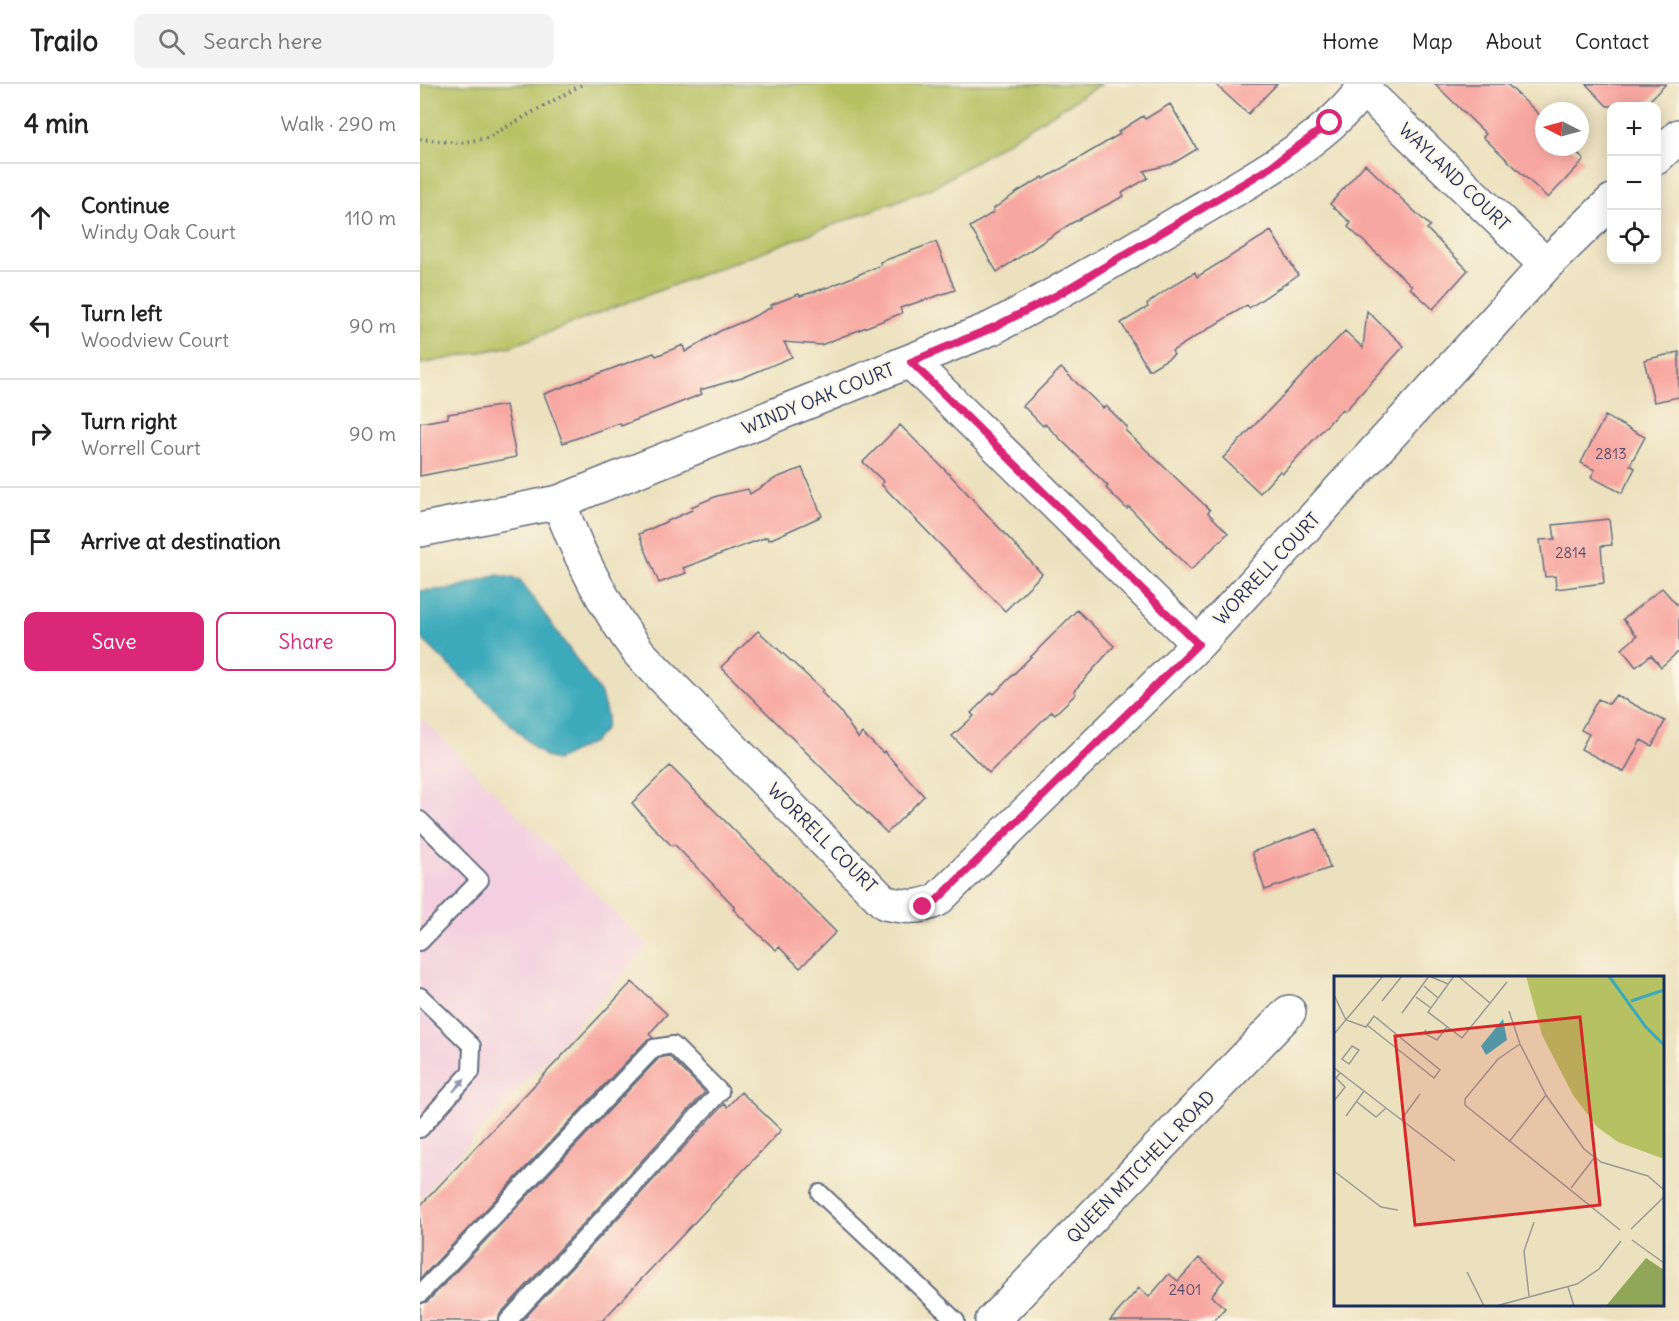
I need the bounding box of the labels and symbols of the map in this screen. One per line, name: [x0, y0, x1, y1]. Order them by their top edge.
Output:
north arrow: [1535, 102, 1589, 156]
route start: [1316, 109, 1342, 135]
street label: WAYLAND COURT: [1394, 118, 1515, 236]
street label: WINDY OAK COURT: [738, 357, 897, 440]
house number: 2813: [1595, 444, 1627, 463]
street label: WORRELL COURT: [1208, 507, 1325, 630]
house number: 2814: [1555, 543, 1587, 562]
street label: WORRELL COURT: [763, 778, 882, 897]
route end: [909, 893, 935, 919]
inset map: [1334, 976, 1664, 1306]
one-way arrow: [452, 1078, 466, 1093]
street label: QUEEN MITCHELL ROAD: [1062, 1085, 1220, 1248]
house number: 2401: [1169, 1280, 1201, 1299]

